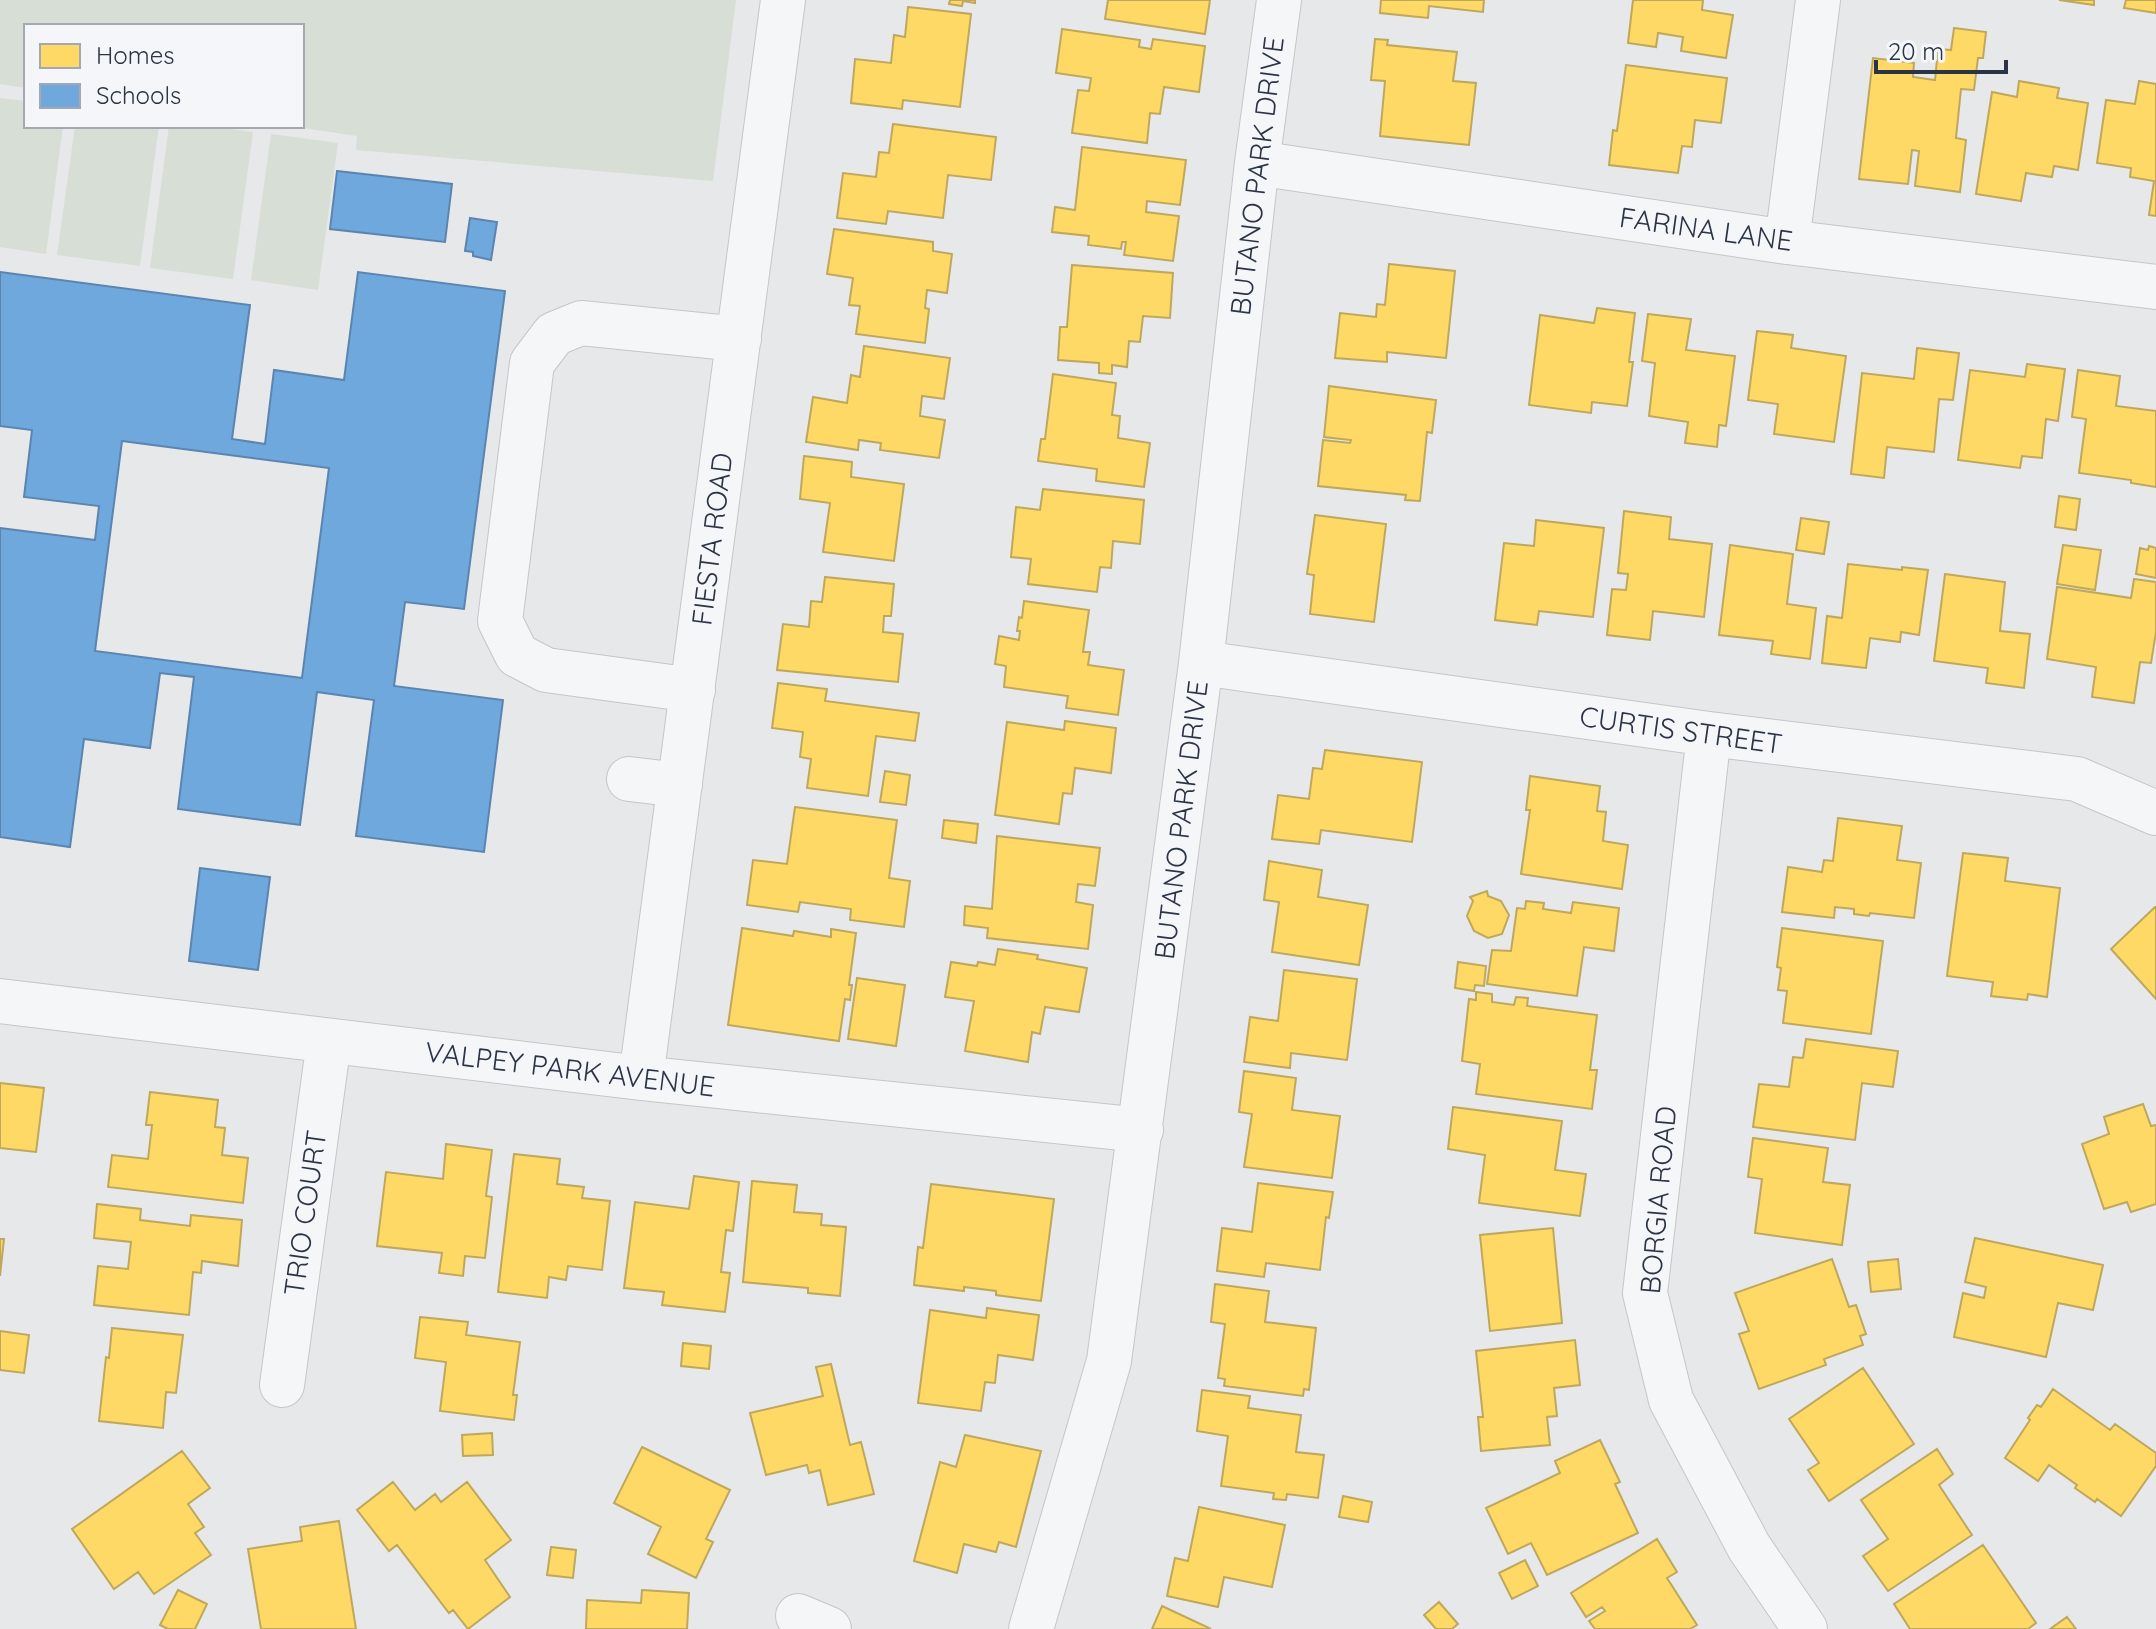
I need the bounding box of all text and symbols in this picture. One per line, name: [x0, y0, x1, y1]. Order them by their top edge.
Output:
legend: [24, 24, 304, 128]
scale bar: [1876, 24, 2006, 74]
street label: BUTANO PARK DRIVE: [1222, 35, 1291, 317]
text: 20 m: [1888, 36, 1944, 66]
text: Homes: [96, 40, 174, 70]
text: Schools: [96, 80, 181, 110]
street label: FARINA LANE: [1617, 199, 1795, 258]
street label: FIESTA ROAD: [684, 451, 739, 627]
street label: BUTANO PARK DRIVE: [1146, 679, 1215, 961]
street label: CURTIS STREET: [1578, 698, 1785, 761]
street label: VALPEY PARK AVENUE: [423, 1033, 717, 1104]
street label: BORGIA ROAD: [1632, 1105, 1683, 1295]
street label: TRIO COURT: [276, 1128, 333, 1298]

